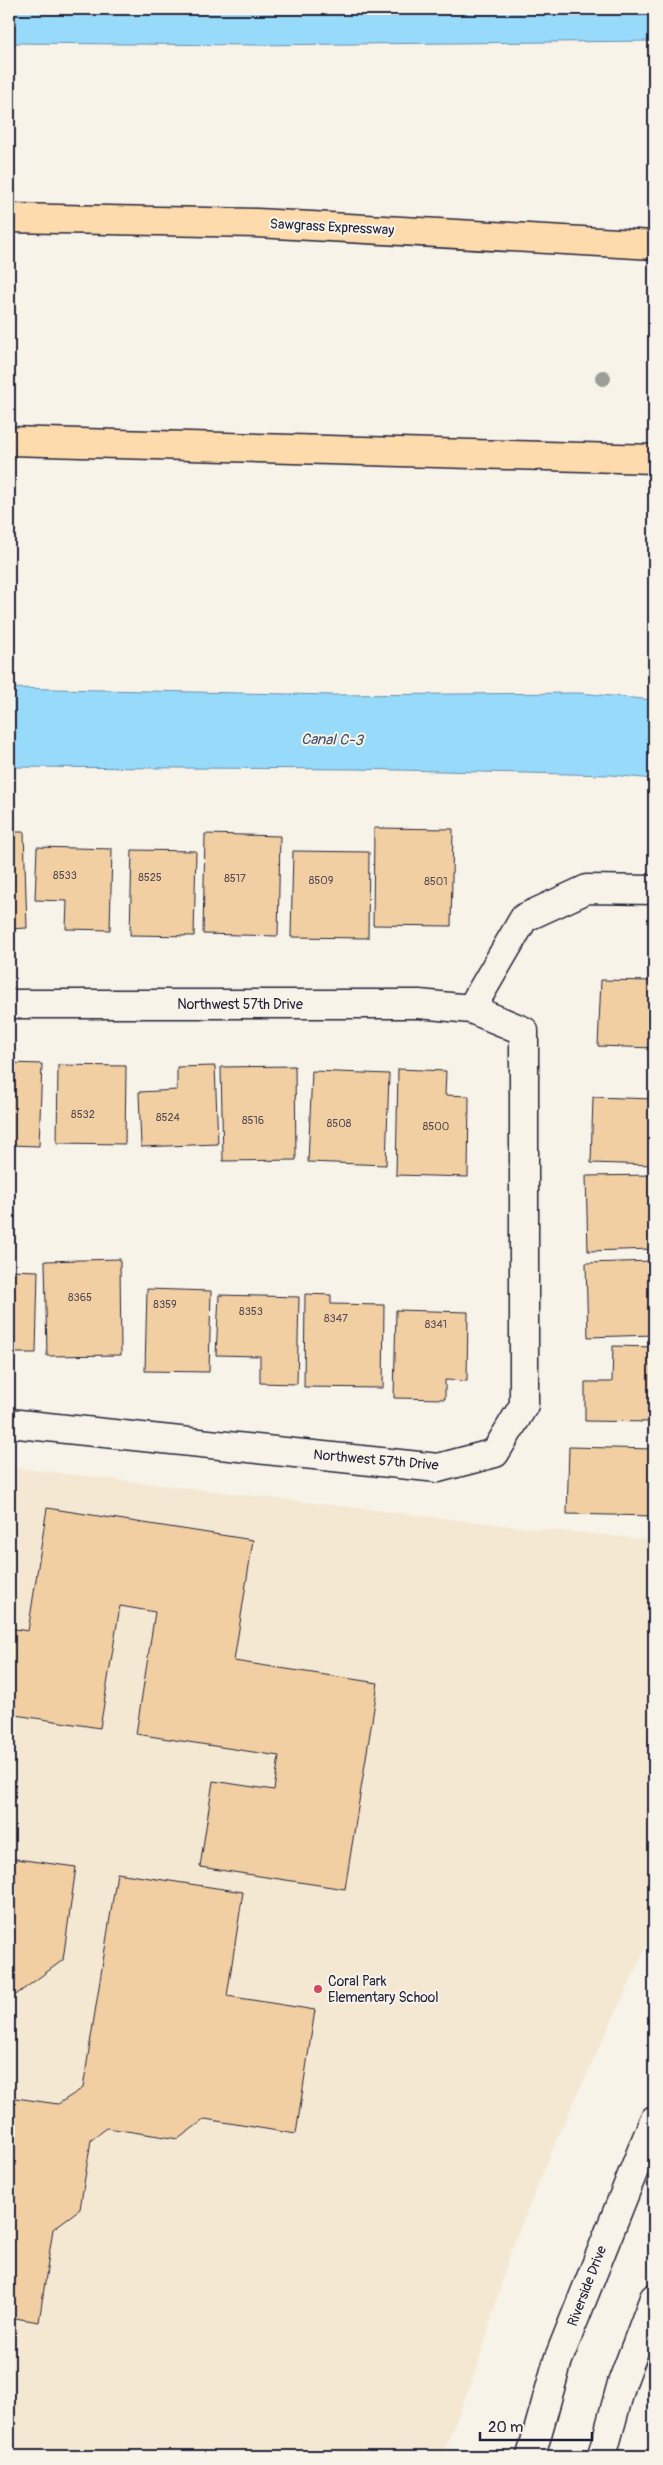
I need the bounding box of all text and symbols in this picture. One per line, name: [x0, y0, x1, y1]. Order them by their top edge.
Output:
street label: Sawgrass Expressway: [269, 215, 395, 239]
water label: Canal C-3: [301, 730, 365, 750]
house number: 8533: [53, 869, 77, 882]
house number: 8525: [138, 871, 162, 884]
house number: 8517: [224, 872, 246, 885]
house number: 8509: [309, 874, 334, 887]
house number: 8501: [424, 875, 448, 888]
street label: Northwest 57th Drive: [177, 996, 303, 1013]
house number: 8532: [71, 1108, 95, 1121]
house number: 8524: [156, 1111, 181, 1124]
house number: 8516: [242, 1114, 264, 1127]
house number: 8508: [327, 1117, 352, 1130]
house number: 8500: [423, 1120, 449, 1133]
house number: 8365: [68, 1291, 92, 1304]
house number: 8359: [153, 1298, 177, 1311]
house number: 8353: [239, 1305, 263, 1318]
house number: 8347: [324, 1312, 348, 1325]
house number: 8341: [425, 1318, 447, 1331]
street label: Northwest 57th Drive: [313, 1446, 439, 1474]
place label: Coral Park Elementary School: [328, 1973, 439, 2006]
marker: Coral Park Elementary School: [312, 1983, 324, 1995]
street label: Riverside Drive: [564, 2243, 610, 2329]
scale bar: [480, 2410, 593, 2442]
text: 20 m: [488, 2418, 523, 2437]

